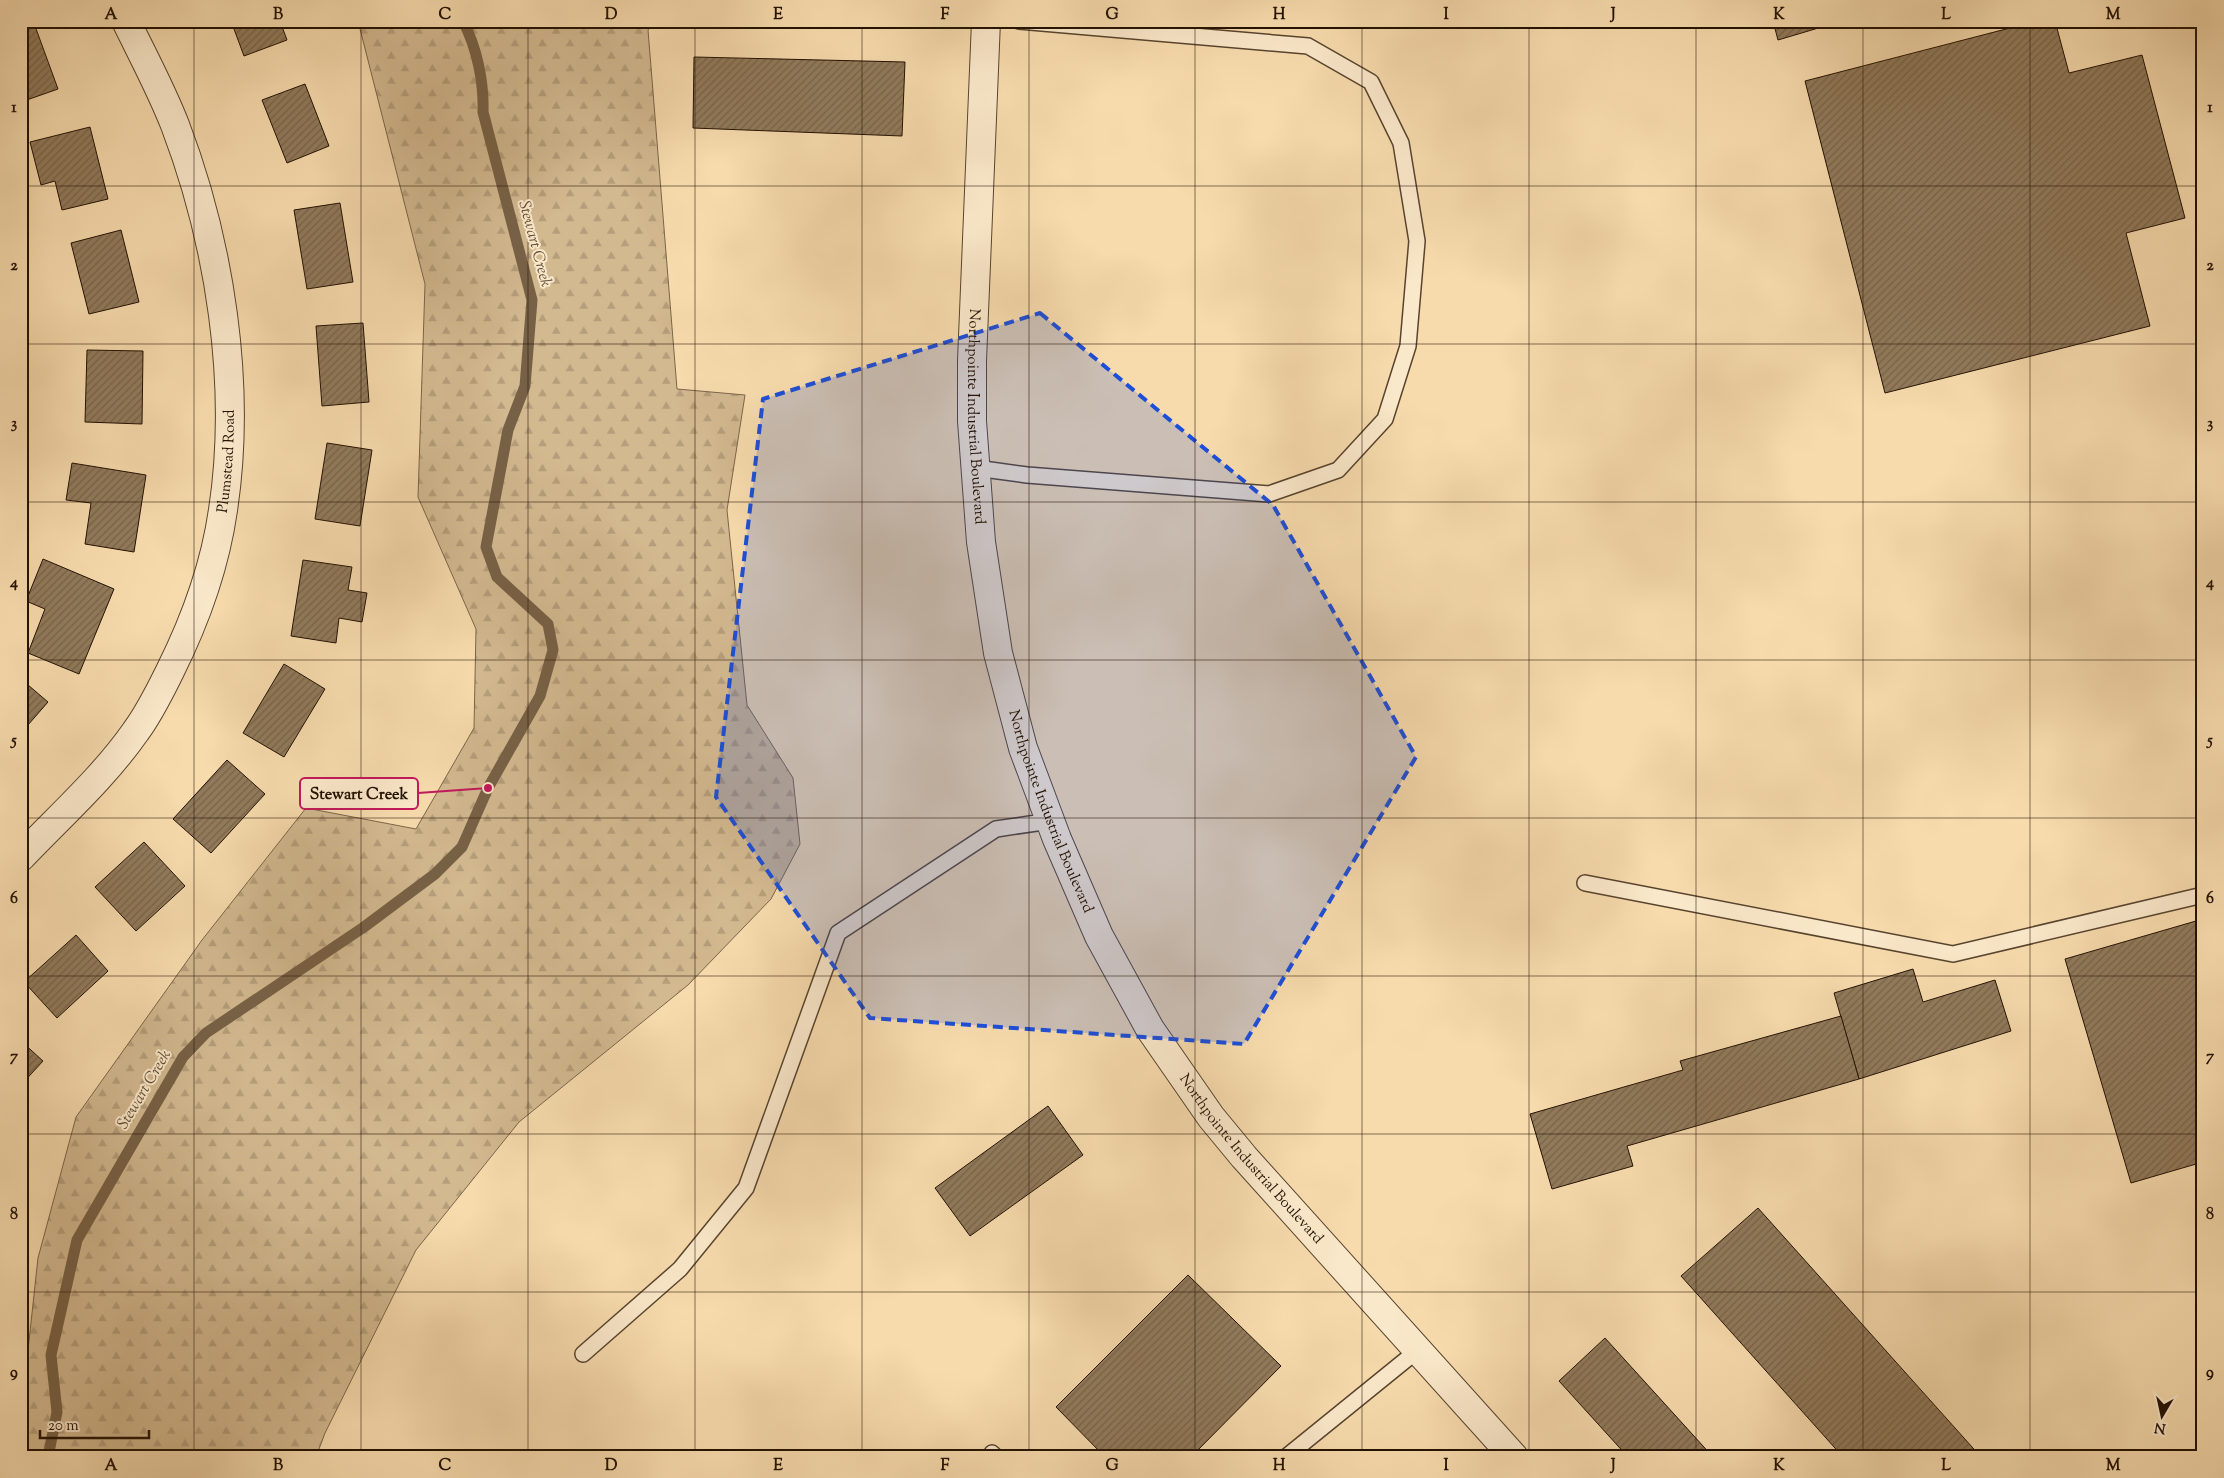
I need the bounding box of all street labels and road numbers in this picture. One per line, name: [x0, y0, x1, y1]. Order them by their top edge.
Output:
street label: Northpointe Industrial Boulevard: [961, 308, 990, 526]
street label: Plumstead Road: [212, 409, 240, 514]
street label: Northpointe Industrial Boulevard: [1003, 707, 1099, 917]
street label: Northpointe Industrial Boulevard: [1174, 1070, 1328, 1249]

